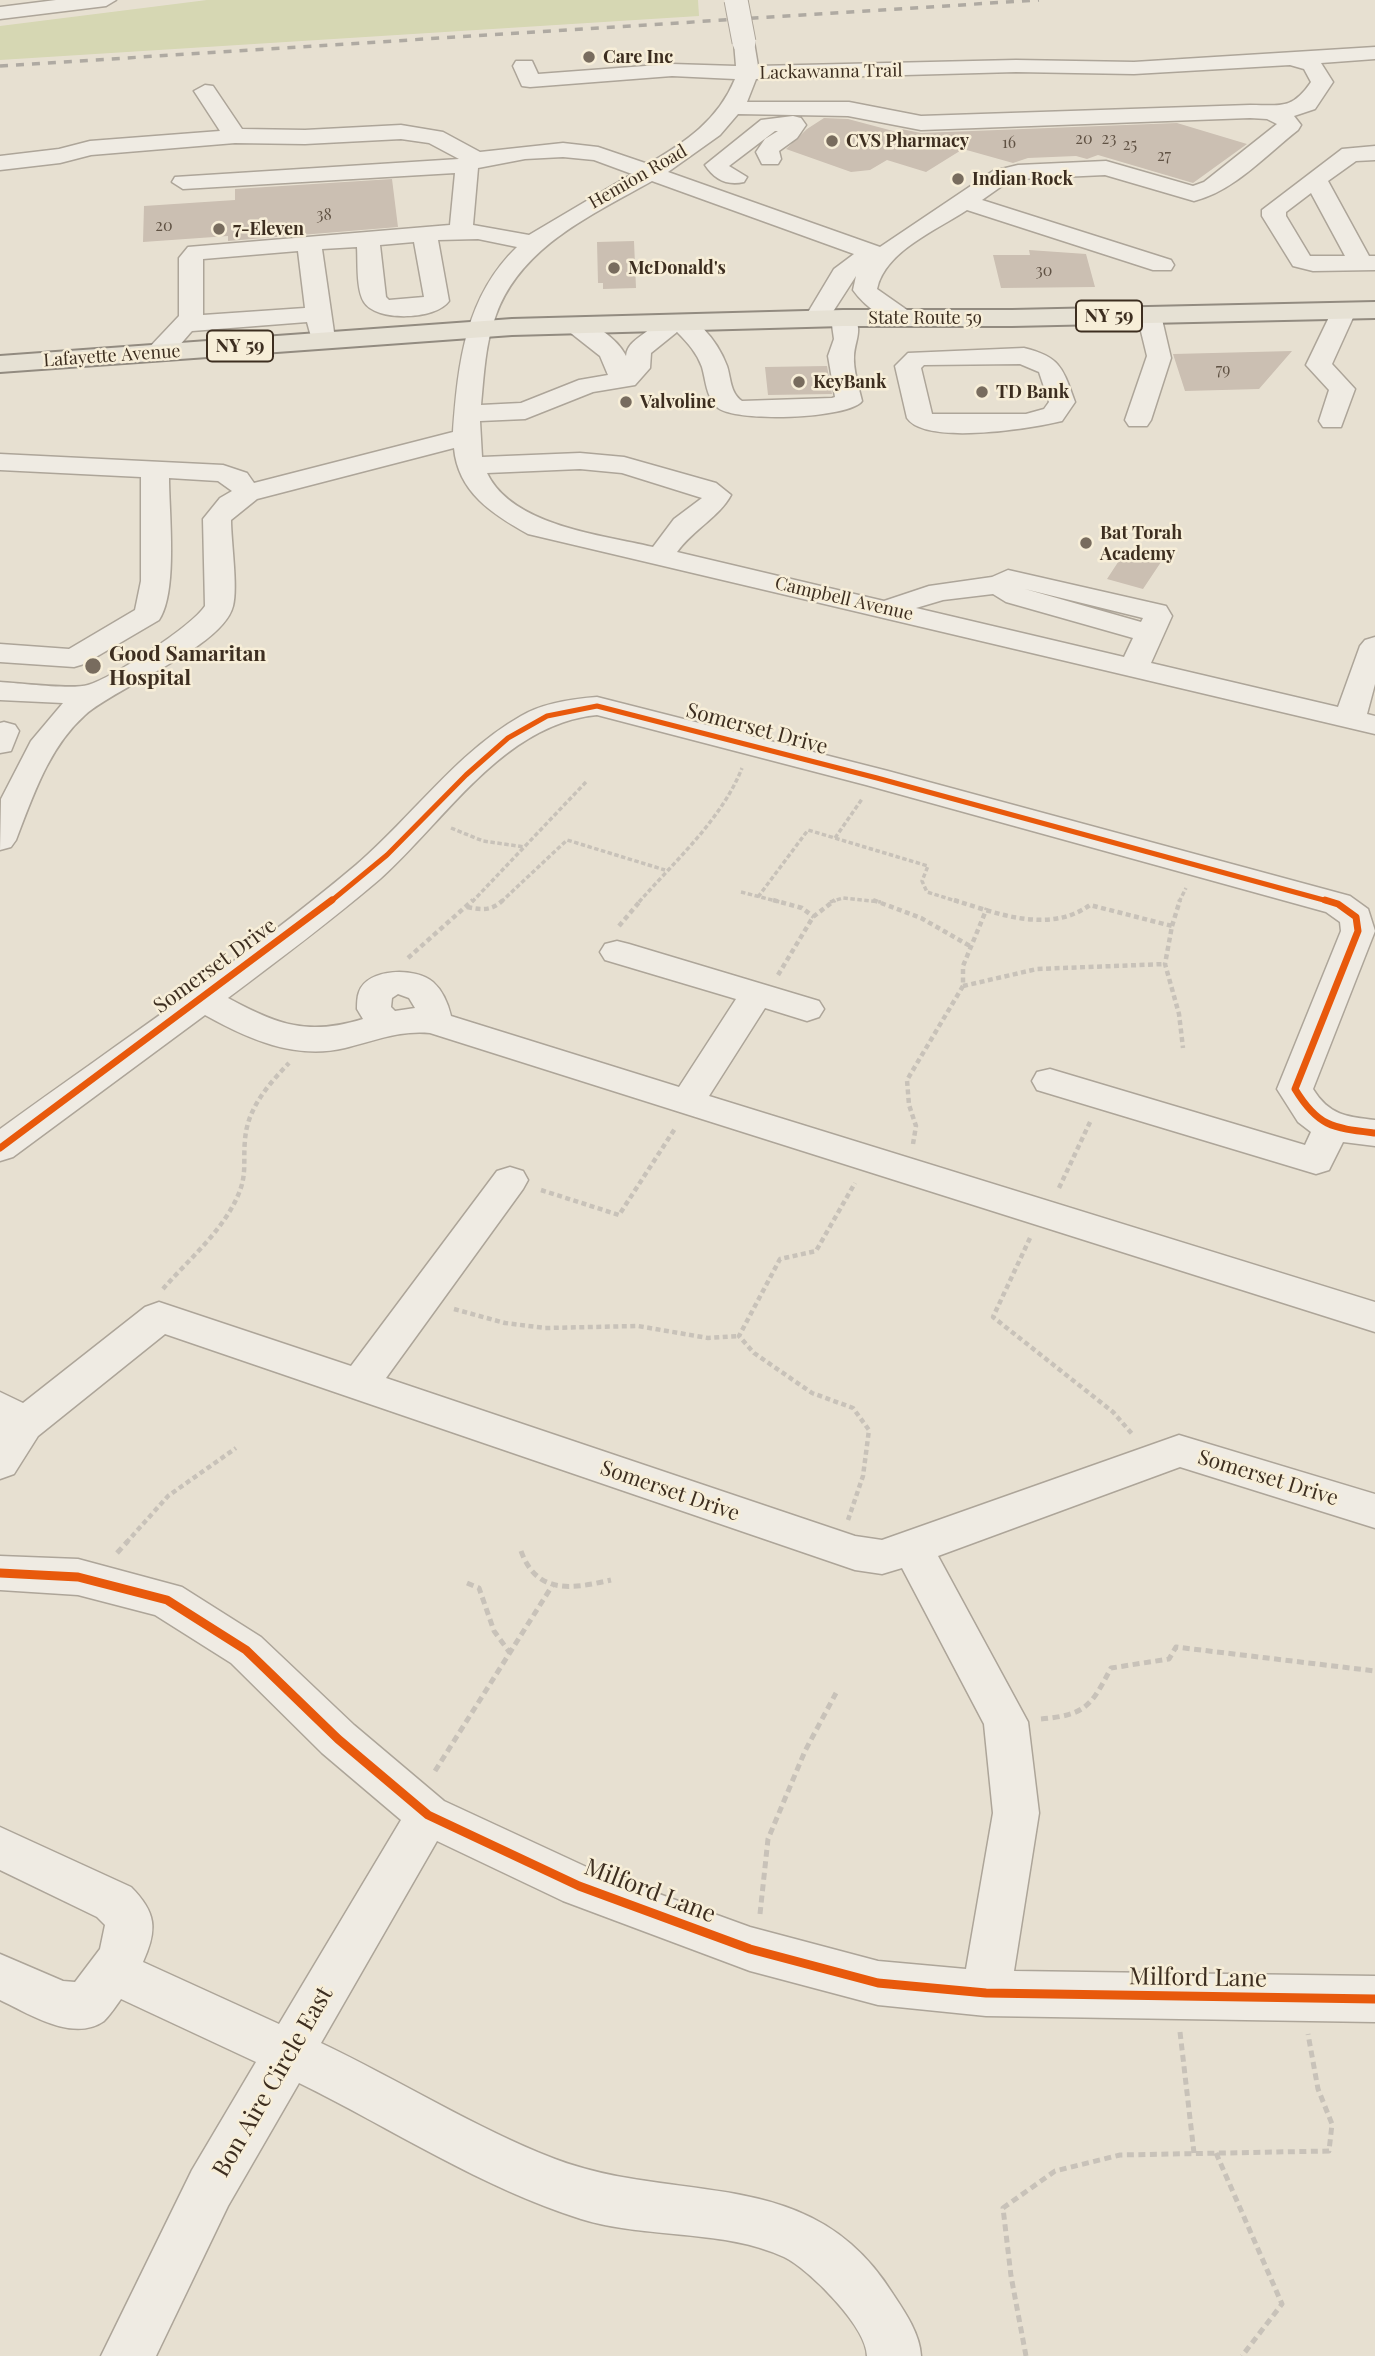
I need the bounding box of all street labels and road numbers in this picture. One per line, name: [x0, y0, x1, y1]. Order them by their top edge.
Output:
street label: Lackawanna Trail: [759, 60, 903, 84]
street label: Hemion Road: [585, 140, 691, 214]
road number: NY 59: [1076, 300, 1142, 332]
street label: State Route 59: [868, 307, 982, 329]
road number: NY 59: [207, 330, 273, 362]
street label: Lafayette Avenue: [43, 340, 181, 372]
street label: Campbell Avenue: [773, 573, 915, 625]
street label: Somerset Drive: [683, 698, 831, 760]
street label: Somerset Drive: [149, 913, 281, 1019]
street label: Somerset Drive: [1195, 1445, 1341, 1511]
street label: Somerset Drive: [597, 1455, 743, 1527]
street label: Milford Lane: [580, 1853, 720, 1929]
street label: Milford Lane: [1129, 1962, 1267, 1994]
street label: Bon Aire Circle East: [207, 1982, 339, 2182]

